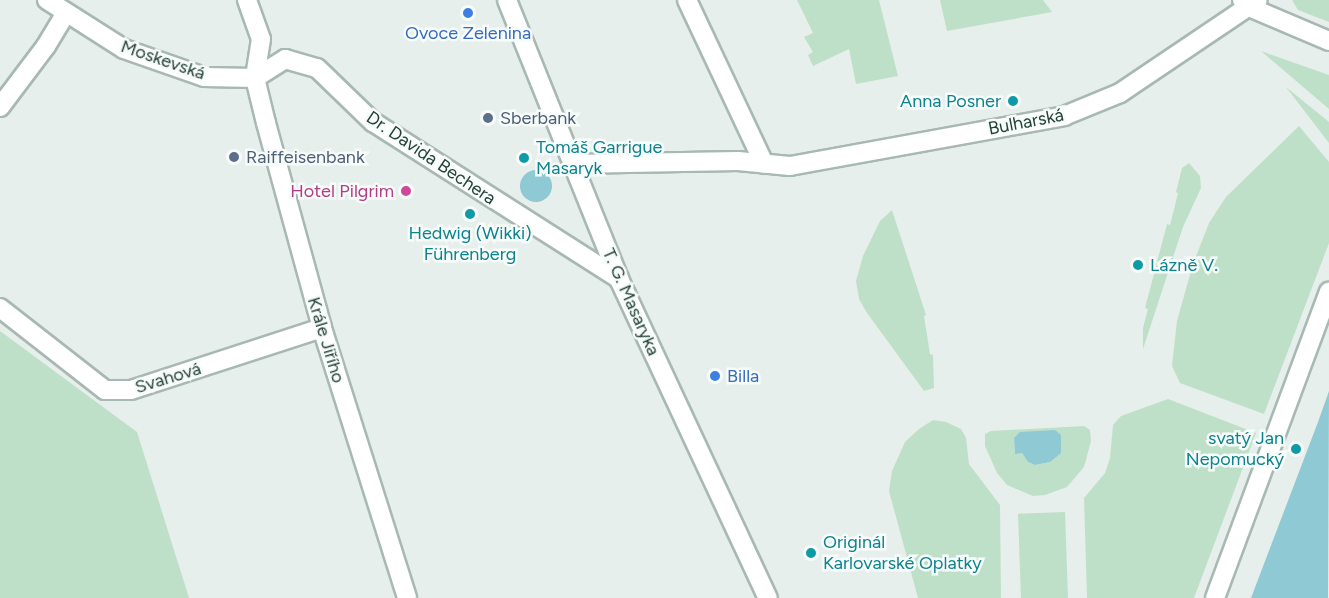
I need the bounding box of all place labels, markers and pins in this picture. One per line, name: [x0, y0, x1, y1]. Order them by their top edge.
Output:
marker: Ovoce Zelenina: [461, 6, 475, 20]
place label: Ovoce Zelenina: [405, 22, 531, 44]
place label: Anna Posner: [900, 90, 1001, 112]
marker: Anna Posner: [1006, 94, 1020, 108]
place label: Sberbank: [500, 107, 576, 129]
marker: Sberbank: [481, 111, 495, 125]
place label: Tomáš Garrigue Masaryk: [536, 137, 662, 180]
place label: Raiffeisenbank: [246, 146, 365, 168]
marker: Raiffeisenbank: [227, 150, 241, 164]
marker: Tomáš Garrigue Masaryk: [517, 151, 531, 165]
place label: Hotel Pilgrim: [290, 180, 394, 202]
marker: Hotel Pilgrim: [399, 184, 413, 198]
marker: Hedwig (Wikki) Führenberg: [463, 207, 477, 221]
place label: Hedwig (Wikki) Führenberg: [409, 223, 531, 266]
place label: Lázně V.: [1150, 254, 1218, 276]
marker: Lázně V.: [1131, 258, 1145, 272]
place label: Billa: [727, 365, 759, 387]
marker: Billa: [708, 369, 722, 383]
place label: svatý Jan Nepomucký: [1186, 428, 1284, 470]
marker: svatý Jan Nepomucký: [1289, 442, 1303, 456]
place label: Originál Karlovarské Oplatky: [823, 532, 982, 574]
marker: Originál Karlovarské Oplatky: [804, 546, 818, 560]

